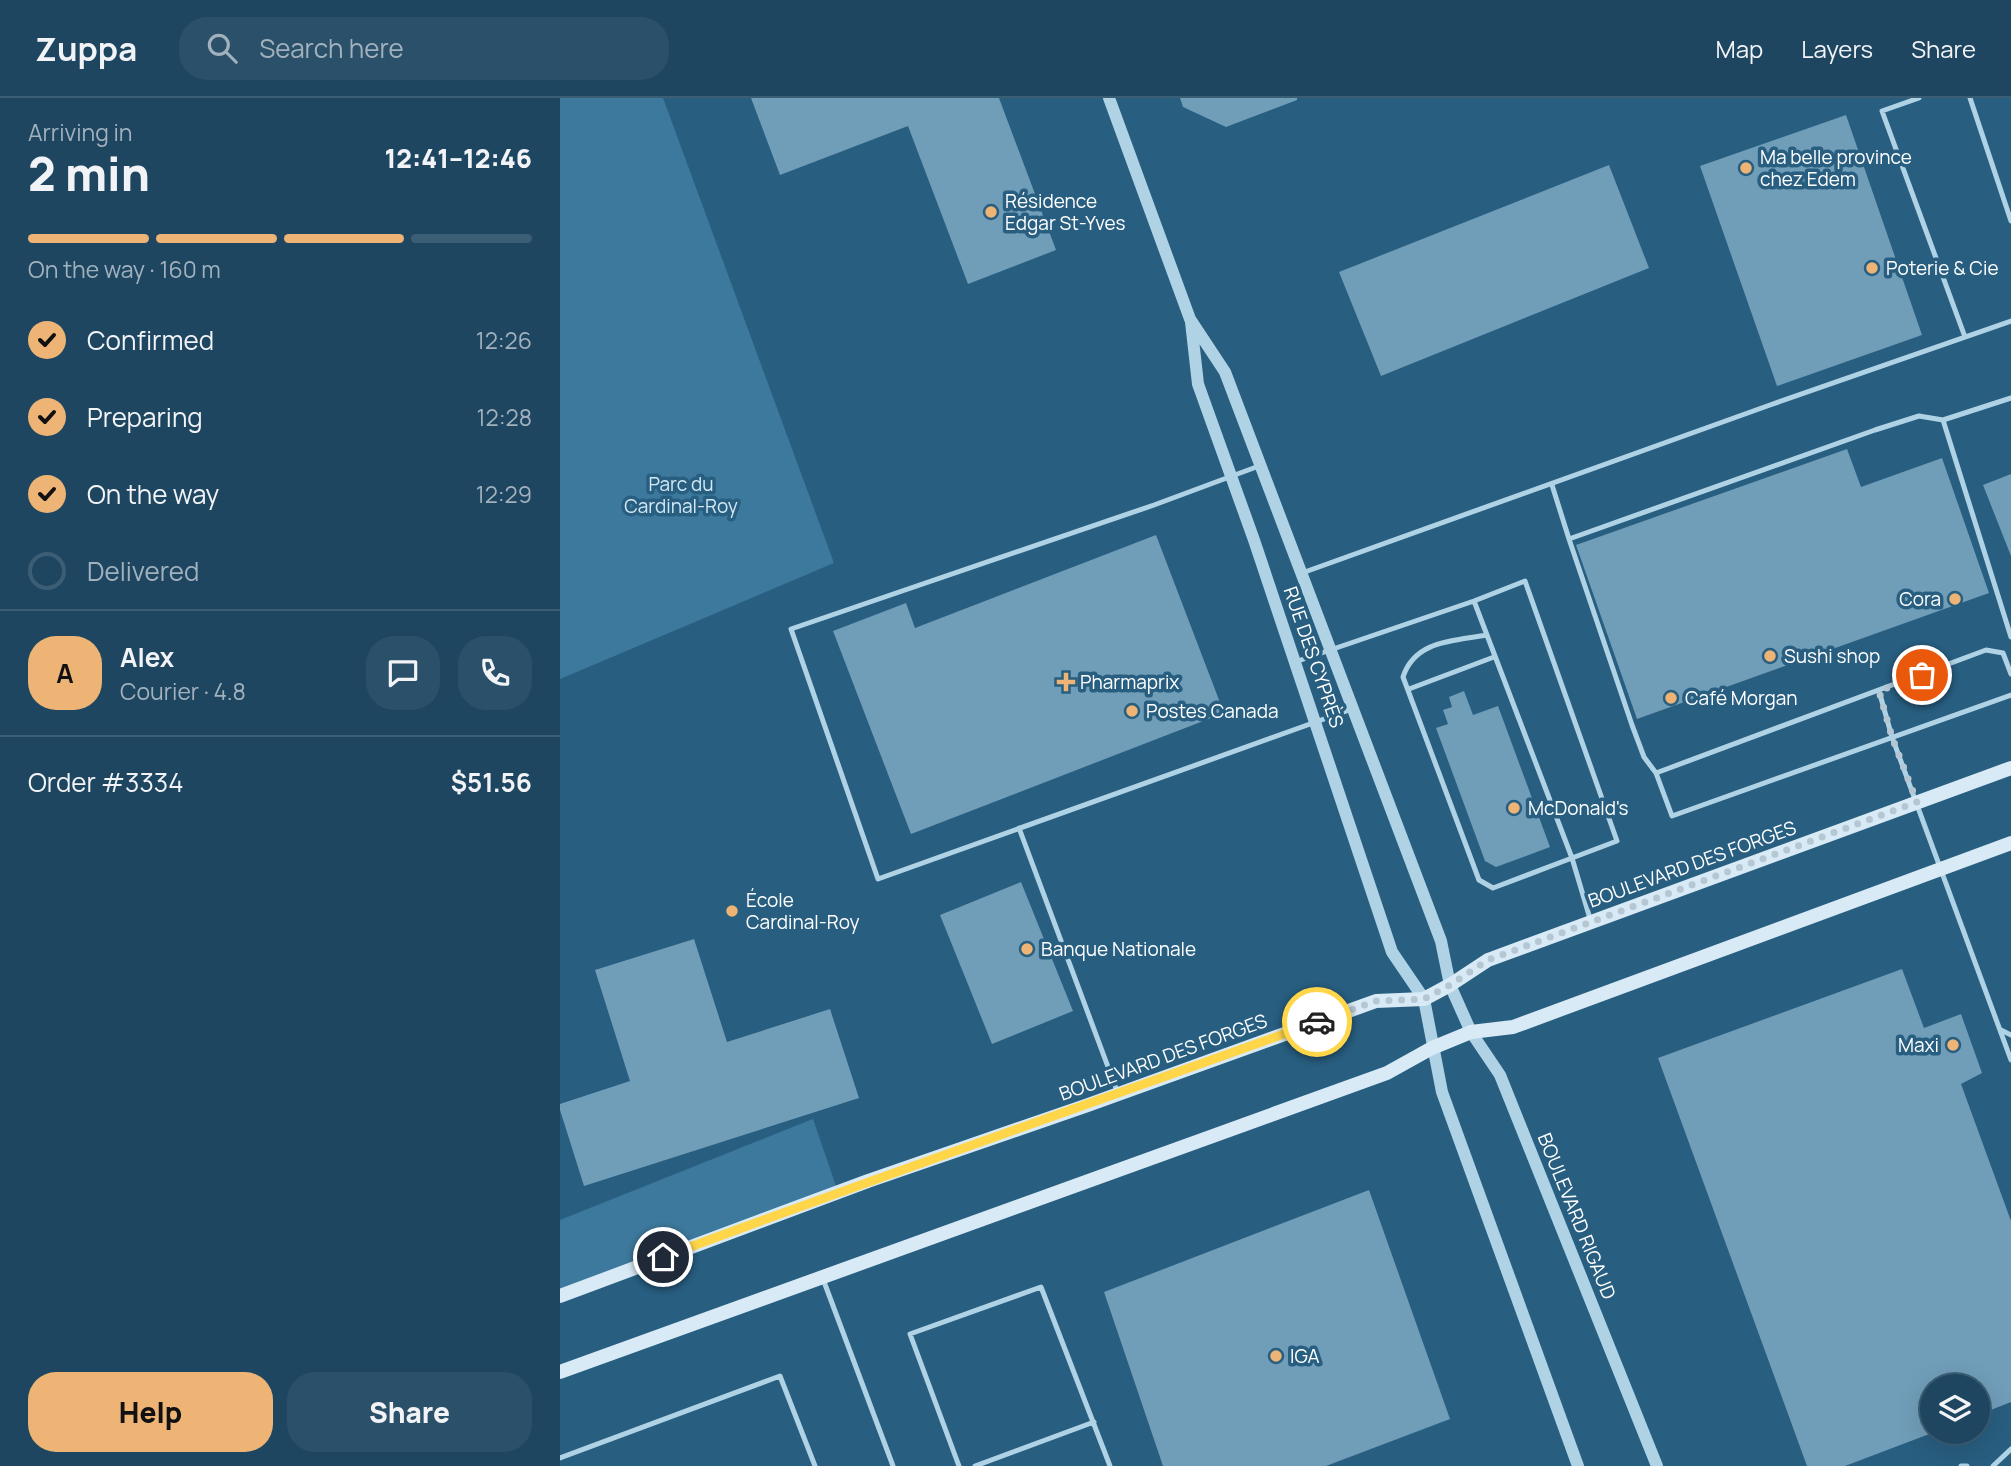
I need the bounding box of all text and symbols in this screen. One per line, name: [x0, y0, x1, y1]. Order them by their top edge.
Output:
search box: [179, 17, 669, 80]
text: Zuppa: [35, 26, 137, 71]
icon: search: [203, 29, 241, 67]
text: Search here: [259, 30, 404, 66]
text: Map: [1716, 32, 1763, 65]
text: Layers: [1801, 32, 1873, 65]
text: Share: [1911, 32, 1976, 65]
text: Arriving in: [28, 116, 133, 148]
text: 12:41–12:46: [384, 140, 532, 176]
text: 2 min: [28, 142, 150, 205]
place label: Ma belle province chez Edem: [1760, 144, 1912, 192]
marker: Ma belle province chez Edem: [1738, 160, 1754, 176]
place label: Résidence Edgar St-Yves: [1005, 188, 1126, 236]
marker: Résidence Edgar St-Yves: [983, 204, 999, 220]
text: On the way · 160 m: [28, 253, 221, 285]
place label: Poterie & Cie: [1886, 255, 1999, 281]
marker: Poterie & Cie: [1864, 260, 1880, 276]
icon: check: [28, 321, 66, 359]
text: Confirmed: [87, 322, 214, 358]
text: 12:26: [476, 324, 532, 356]
icon: check: [28, 398, 66, 436]
text: Preparing: [87, 399, 203, 435]
text: 12:28: [477, 401, 532, 433]
park label: Parc du Cardinal-Roy: [624, 471, 738, 519]
icon: check: [28, 475, 66, 513]
text: On the way: [87, 476, 219, 512]
text: 12:29: [476, 478, 532, 510]
text: Delivered: [87, 553, 199, 589]
street label: RUE DES CYPRÈS: [1278, 583, 1350, 731]
place label: Cora: [1899, 586, 1941, 612]
marker: Cora: [1947, 591, 1963, 607]
button: chat: [366, 636, 440, 710]
button: phone: [458, 636, 532, 710]
text: Alex: [120, 639, 174, 675]
place label: Sushi shop: [1784, 643, 1880, 669]
pin: [1892, 645, 1952, 705]
marker: Sushi shop: [1762, 648, 1778, 664]
text: A: [56, 655, 74, 691]
icon: bag: [1903, 656, 1941, 694]
place label: Pharmaprix: [1080, 669, 1179, 695]
marker: Pharmaprix: [1058, 674, 1074, 690]
text: Courier · 4.8: [120, 675, 246, 707]
place label: Café Morgan: [1685, 685, 1798, 711]
marker: Café Morgan: [1663, 690, 1679, 706]
place label: Postes Canada: [1146, 698, 1278, 724]
marker: Postes Canada: [1124, 703, 1140, 719]
text: Order #3334: [28, 764, 184, 800]
text: $51.56: [451, 764, 532, 800]
place label: McDonald's: [1528, 795, 1629, 821]
marker: McDonald's: [1506, 800, 1522, 816]
street label: BOULEVARD DES FORGES: [1585, 814, 1800, 914]
place label: École Cardinal-Roy: [746, 887, 860, 935]
marker: École Cardinal-Roy: [724, 903, 740, 919]
place label: Banque Nationale: [1041, 936, 1196, 962]
marker: Banque Nationale: [1019, 941, 1035, 957]
courier: [1282, 987, 1352, 1057]
icon: car: [1298, 1003, 1336, 1041]
street label: BOULEVARD DES FORGES: [1056, 1007, 1271, 1107]
place label: Maxi: [1898, 1032, 1939, 1058]
marker: Maxi: [1945, 1037, 1961, 1053]
street label: BOULEVARD RIGAUD: [1532, 1129, 1622, 1303]
pin: [633, 1227, 693, 1287]
icon: home: [644, 1238, 682, 1276]
place label: IGA: [1290, 1343, 1320, 1369]
marker: IGA: [1268, 1348, 1284, 1364]
button: Help: [28, 1372, 273, 1452]
button: Share: [287, 1372, 532, 1452]
map controls: [1920, 1374, 1990, 1444]
button: layers: [1920, 1374, 1990, 1444]

